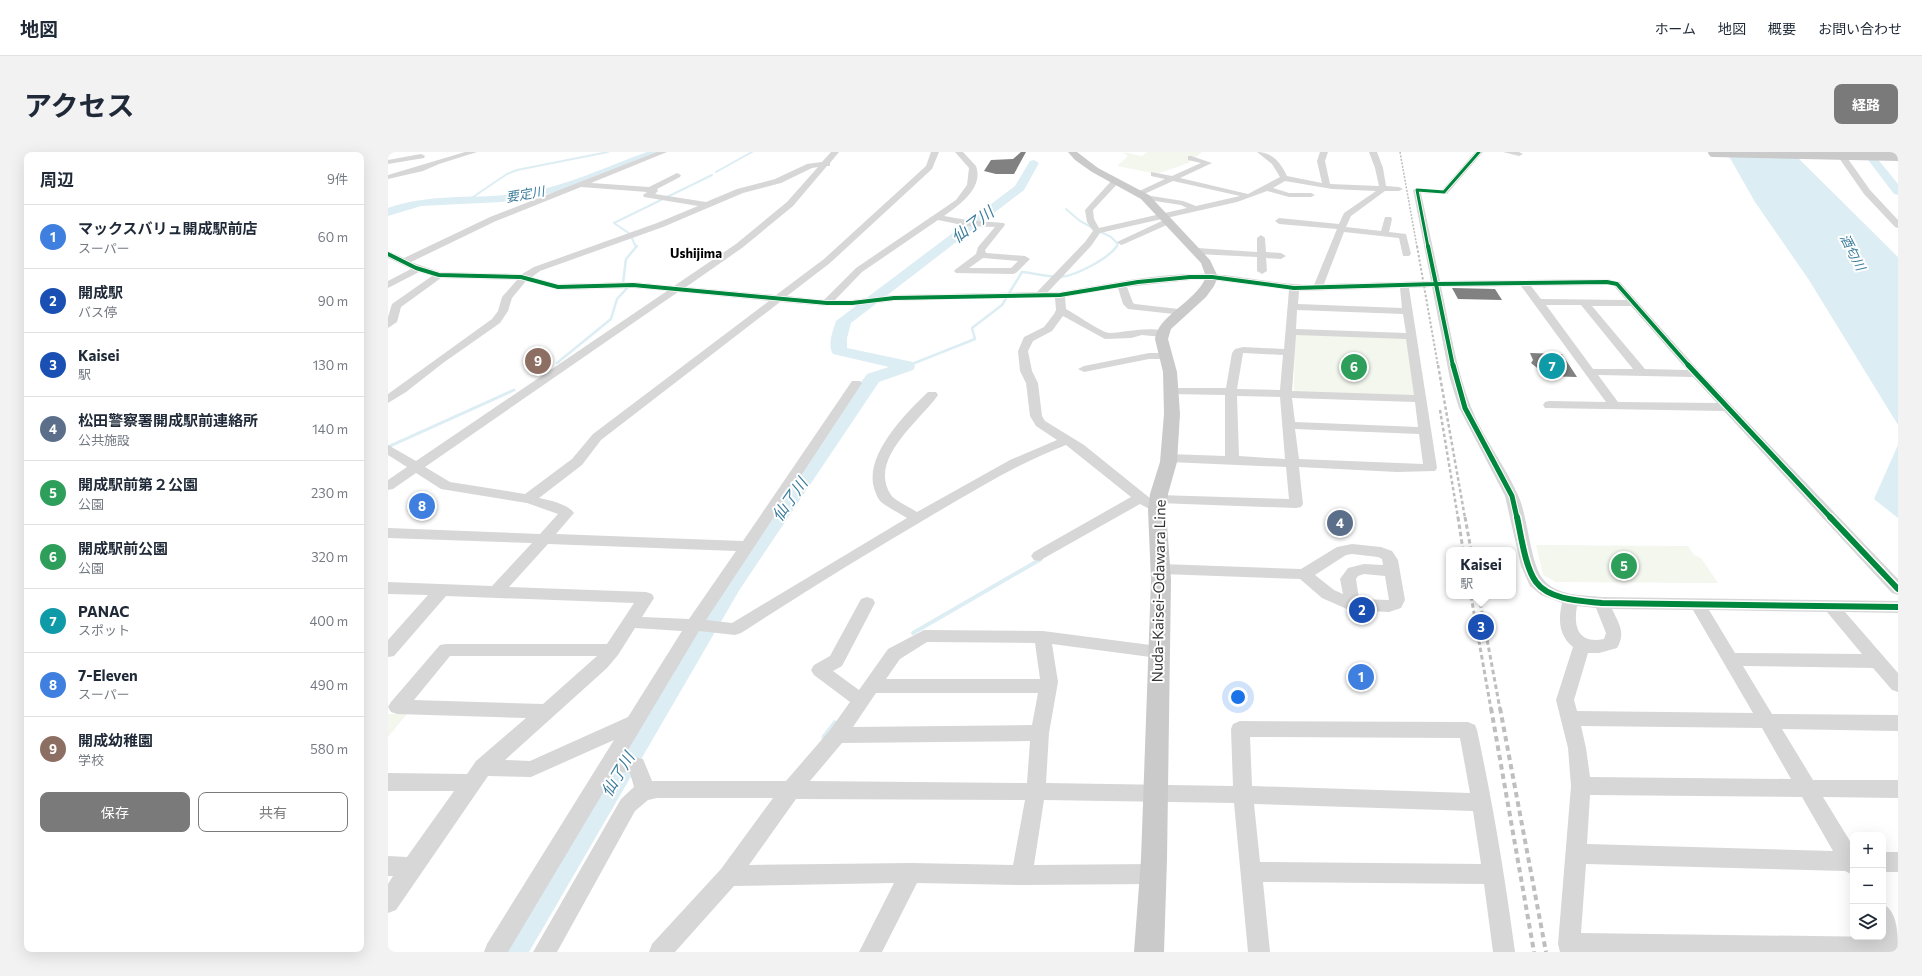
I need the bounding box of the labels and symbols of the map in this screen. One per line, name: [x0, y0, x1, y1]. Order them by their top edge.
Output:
water label: 要定川: [504, 182, 548, 205]
water label: 仙了川: [947, 201, 998, 246]
water label: 酒匂川: [1837, 231, 1870, 275]
district label: Ushijima: [670, 245, 722, 261]
pin: 9: [525, 346, 551, 376]
pin: 7: [1539, 351, 1565, 381]
pin: 6: [1341, 352, 1367, 382]
water label: 仙了川: [767, 472, 812, 524]
pin: 8: [409, 491, 435, 521]
street label: Nuda-Kaisei-Odawara Line: [1147, 499, 1169, 683]
pin: 4: [1327, 508, 1353, 538]
pin: 5: [1611, 551, 1637, 581]
pin: 2: [1349, 595, 1375, 625]
pin: 3: [1468, 612, 1494, 642]
pin: 1: [1348, 662, 1374, 692]
your location: [1228, 687, 1248, 707]
water label: 仙了川: [596, 747, 639, 799]

